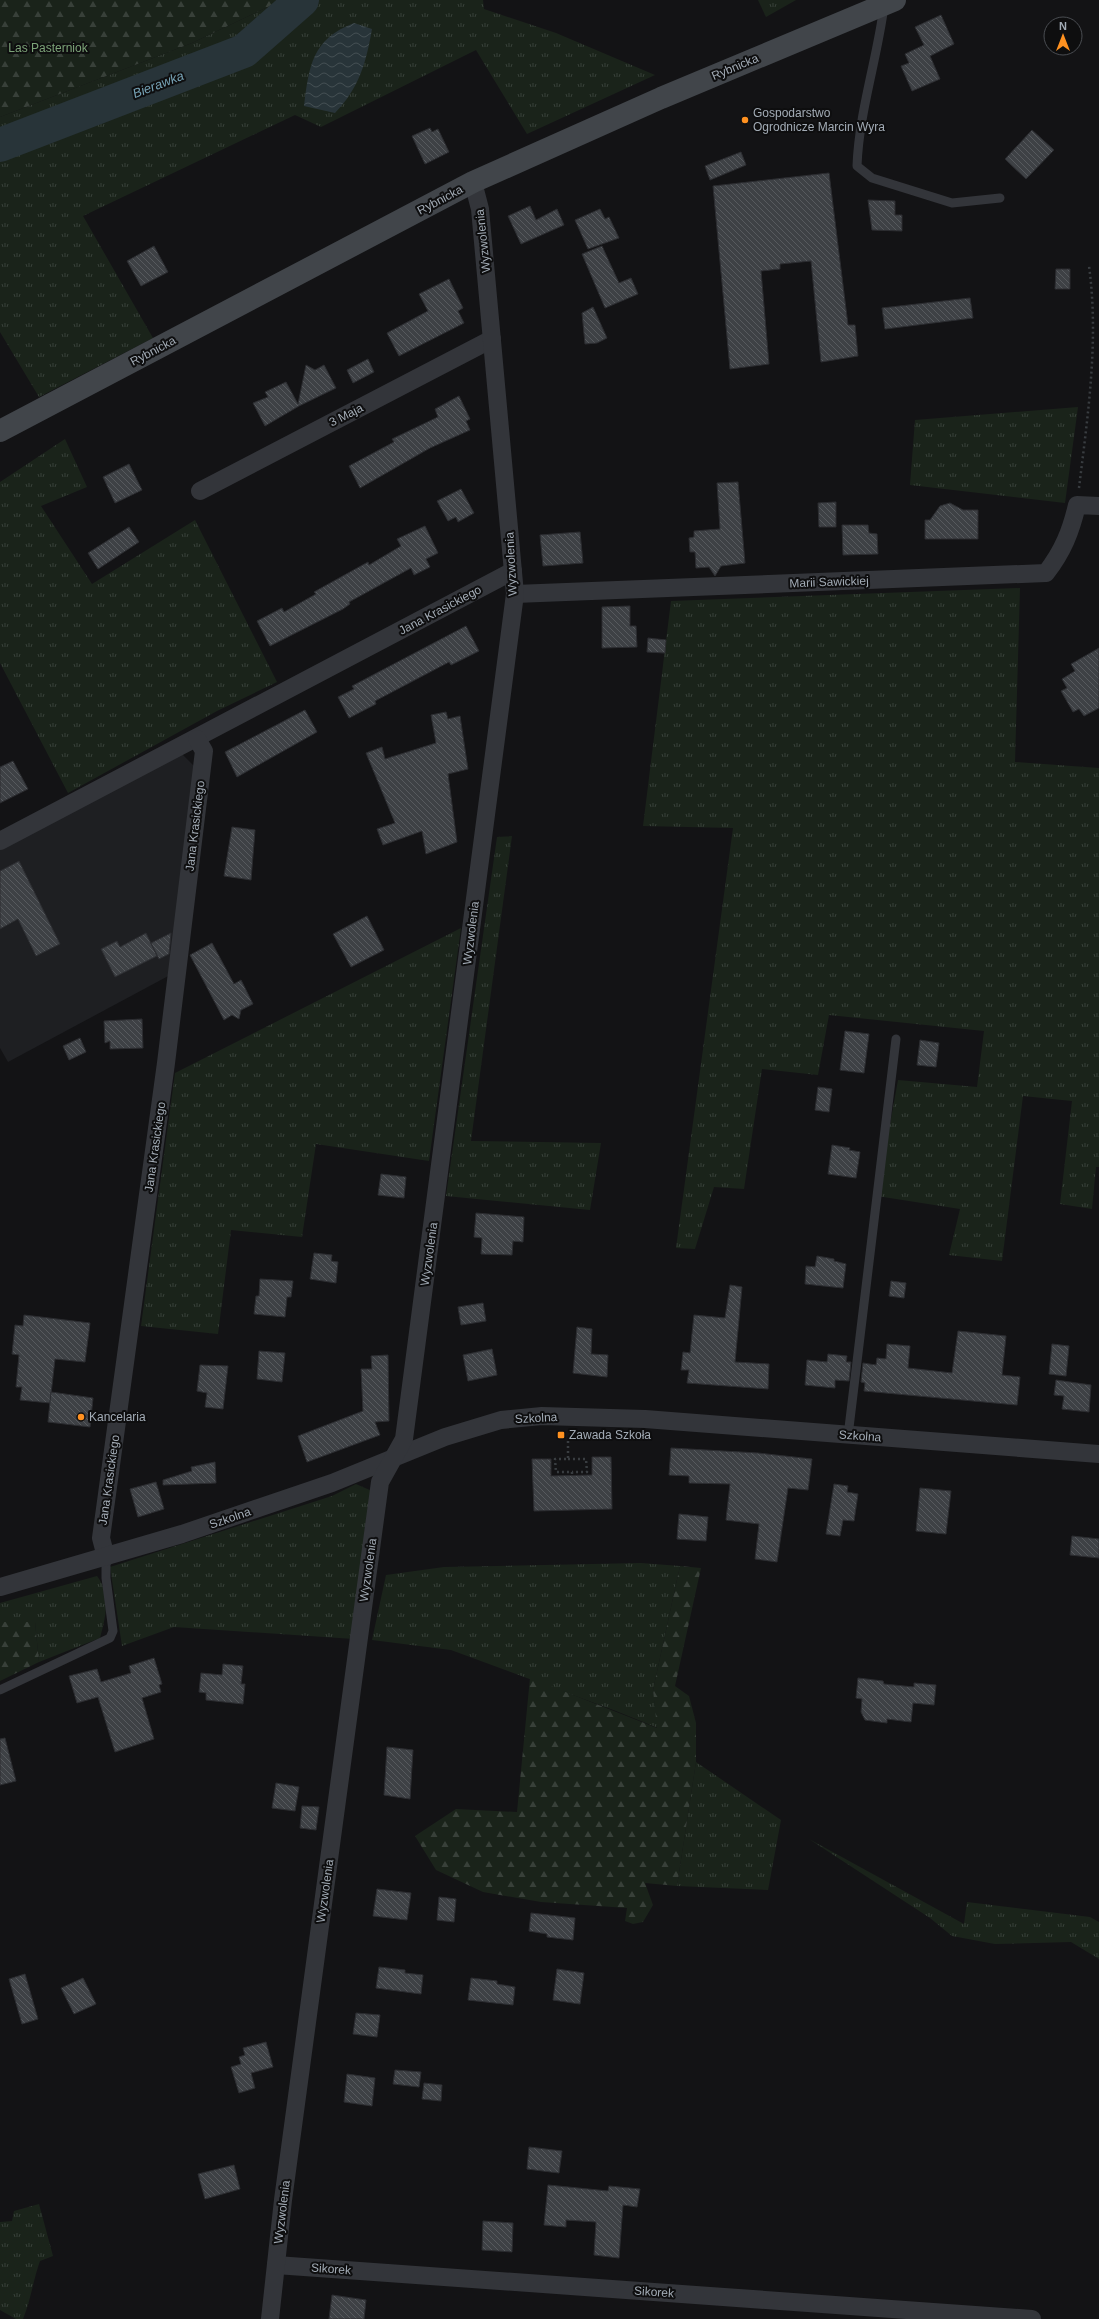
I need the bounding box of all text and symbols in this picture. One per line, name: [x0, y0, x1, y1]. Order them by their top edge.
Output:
north arrow: [1043, 16, 1083, 56]
text: N: [1059, 20, 1067, 32]
park label: Las Pasterniok: [8, 41, 89, 55]
street label: Rybnicka: [710, 51, 761, 83]
water label: Bierawka: [131, 68, 186, 101]
place label: Gospodarstwo Ogrodnicze Marcin Wyra: [753, 106, 885, 134]
marker: Gospodarstwo Ogrodnicze Marcin Wyra: [740, 115, 750, 125]
street label: Rybnicka: [415, 182, 465, 218]
street label: Wyzwolenia: [473, 208, 493, 274]
street label: Rybnicka: [128, 333, 178, 369]
street label: 3 Maja: [327, 400, 366, 429]
street label: Wyzwolenia: [502, 531, 520, 596]
street label: Marii Sawickiej: [789, 574, 869, 590]
street label: Jana Krasickiego: [396, 582, 484, 638]
street label: Jana Krasickiego: [182, 779, 208, 872]
street label: Wyzwolenia: [460, 900, 482, 966]
street label: Jana Krasickiego: [142, 1100, 168, 1193]
street label: Wyzwolenia: [418, 1221, 440, 1287]
place label: Kancelaria: [89, 1410, 146, 1424]
street label: Szkolna: [514, 1410, 558, 1426]
marker: Kancelaria: [76, 1412, 86, 1422]
place label: Zawada Szkoła: [569, 1428, 651, 1442]
street label: Szkolna: [838, 1428, 882, 1444]
marker: Zawada Szkoła: [556, 1430, 566, 1440]
street label: Jana Krasickiego: [96, 1433, 122, 1526]
street label: Szkolna: [208, 1504, 253, 1532]
street label: Wyzwolenia: [357, 1537, 379, 1603]
street label: Wyzwolenia: [314, 1858, 336, 1924]
street label: Wyzwolenia: [271, 2179, 293, 2245]
street label: Sikorek: [311, 2261, 352, 2277]
street label: Sikorek: [634, 2284, 675, 2300]

